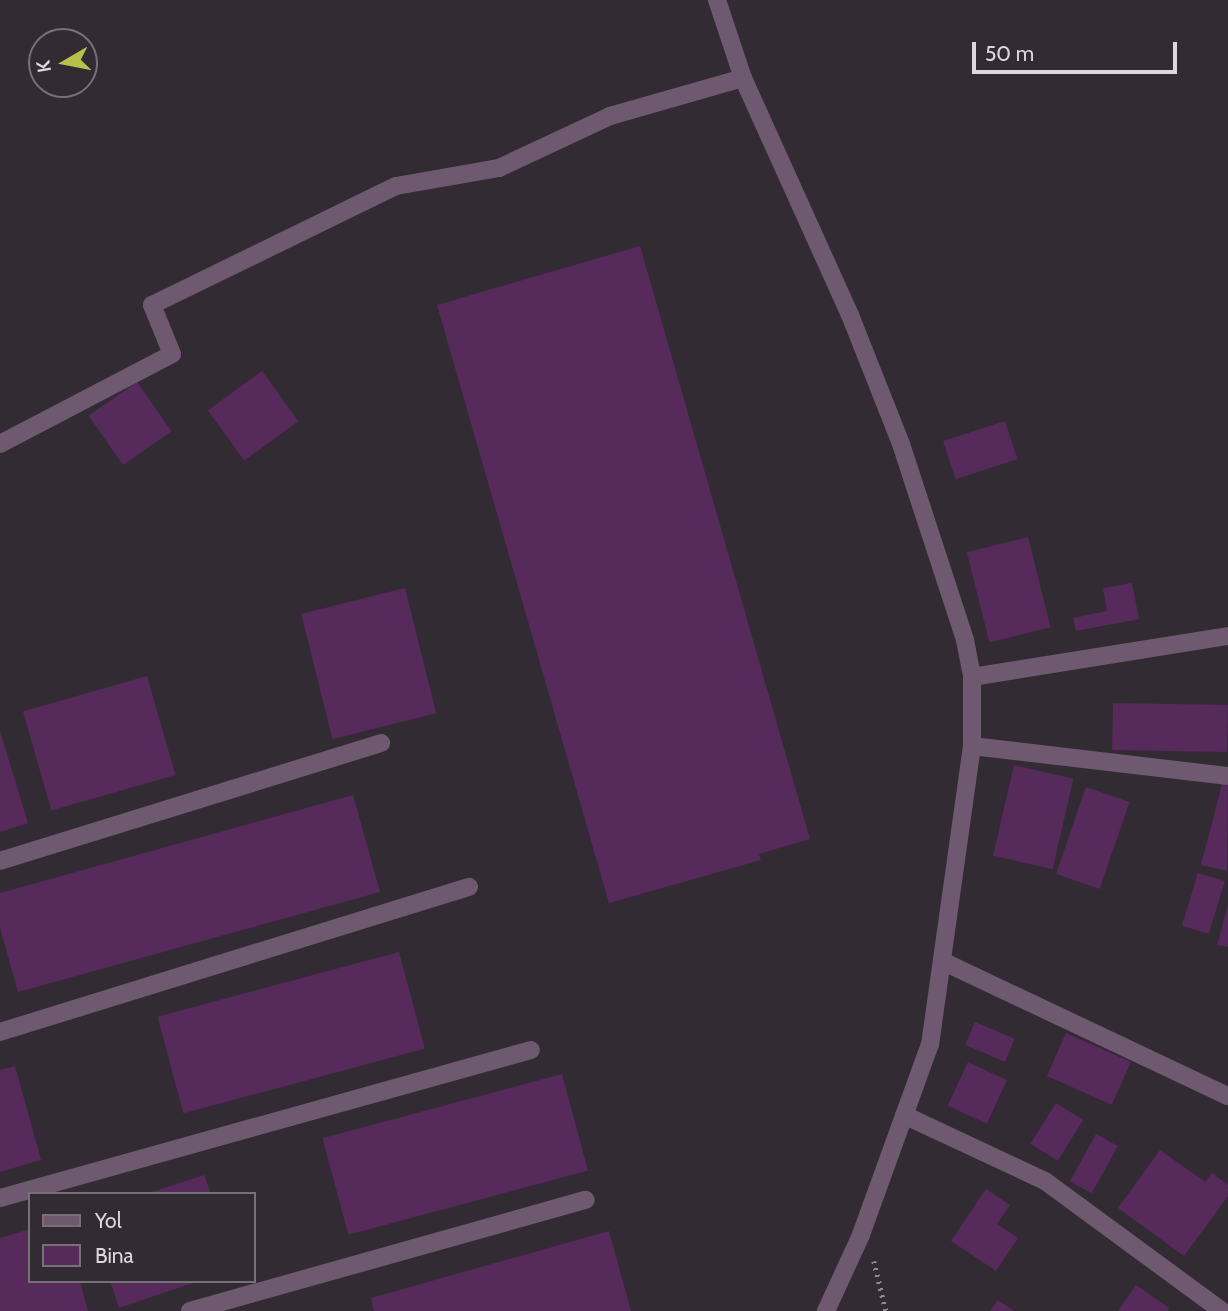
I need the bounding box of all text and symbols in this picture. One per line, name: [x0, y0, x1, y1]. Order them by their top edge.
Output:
north arrow: [28, 28, 98, 98]
scale bar: [976, 28, 1181, 72]
text: 50 m: [985, 41, 1034, 66]
text: K: [31, 59, 56, 74]
legend: [28, 1192, 256, 1283]
text: Yol: [95, 1208, 122, 1233]
text: Bina: [95, 1243, 134, 1268]

